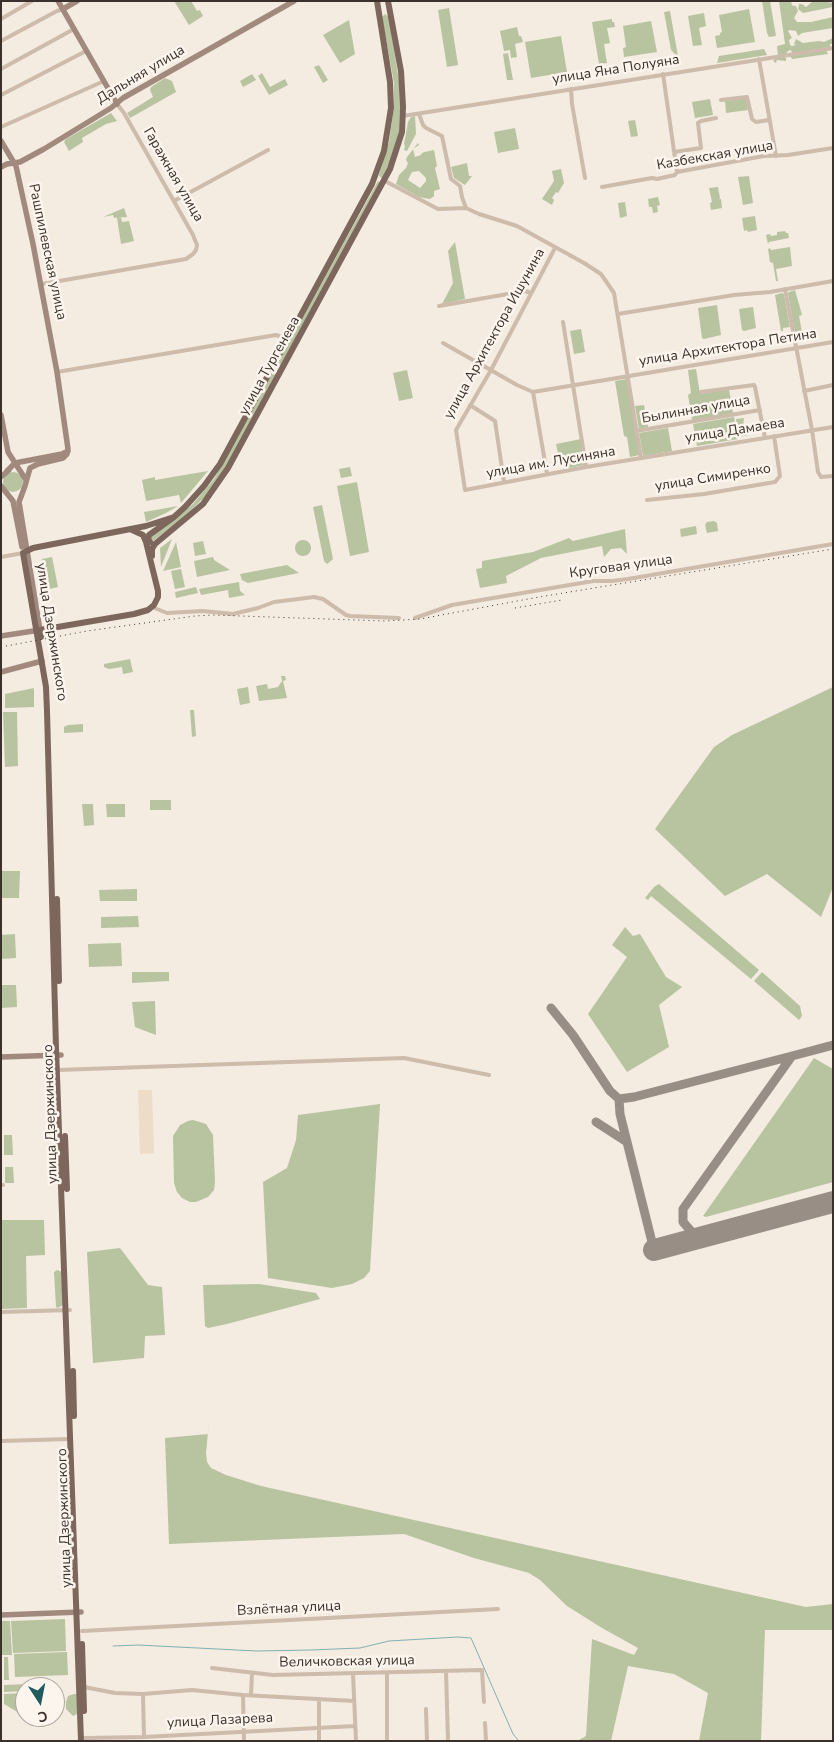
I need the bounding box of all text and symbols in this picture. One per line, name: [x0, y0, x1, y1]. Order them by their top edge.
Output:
street label: Дальняя улица: [94, 42, 188, 108]
street label: улица Яна Полуяна: [551, 52, 681, 88]
street label: Гаражная улица: [139, 125, 207, 225]
street label: Казбекская улица: [655, 137, 775, 175]
street label: Рашпилевская улица: [24, 182, 70, 322]
street label: улица Архитектора Ишунина: [441, 246, 549, 422]
street label: улица Тургенева: [236, 314, 304, 418]
street label: улица Архитектора Петина: [638, 326, 818, 370]
street label: Былинная улица: [640, 392, 752, 428]
street label: улица Дамаева: [684, 415, 786, 447]
street label: улица им. Лусиняна: [485, 443, 617, 483]
street label: улица Симиренко: [654, 461, 772, 495]
street label: Круговая улица: [568, 551, 674, 583]
street label: улица Дзержинского: [32, 562, 70, 702]
street label: улица Дзержинского: [40, 1044, 62, 1184]
street label: улица Дзержинского: [54, 1448, 76, 1588]
street label: Взлётная улица: [237, 1598, 341, 1620]
street label: Величковская улица: [279, 1652, 415, 1672]
north arrow: [15, 1677, 65, 1727]
text: С: [36, 1706, 49, 1726]
street label: улица Лазарева: [167, 1710, 273, 1732]

